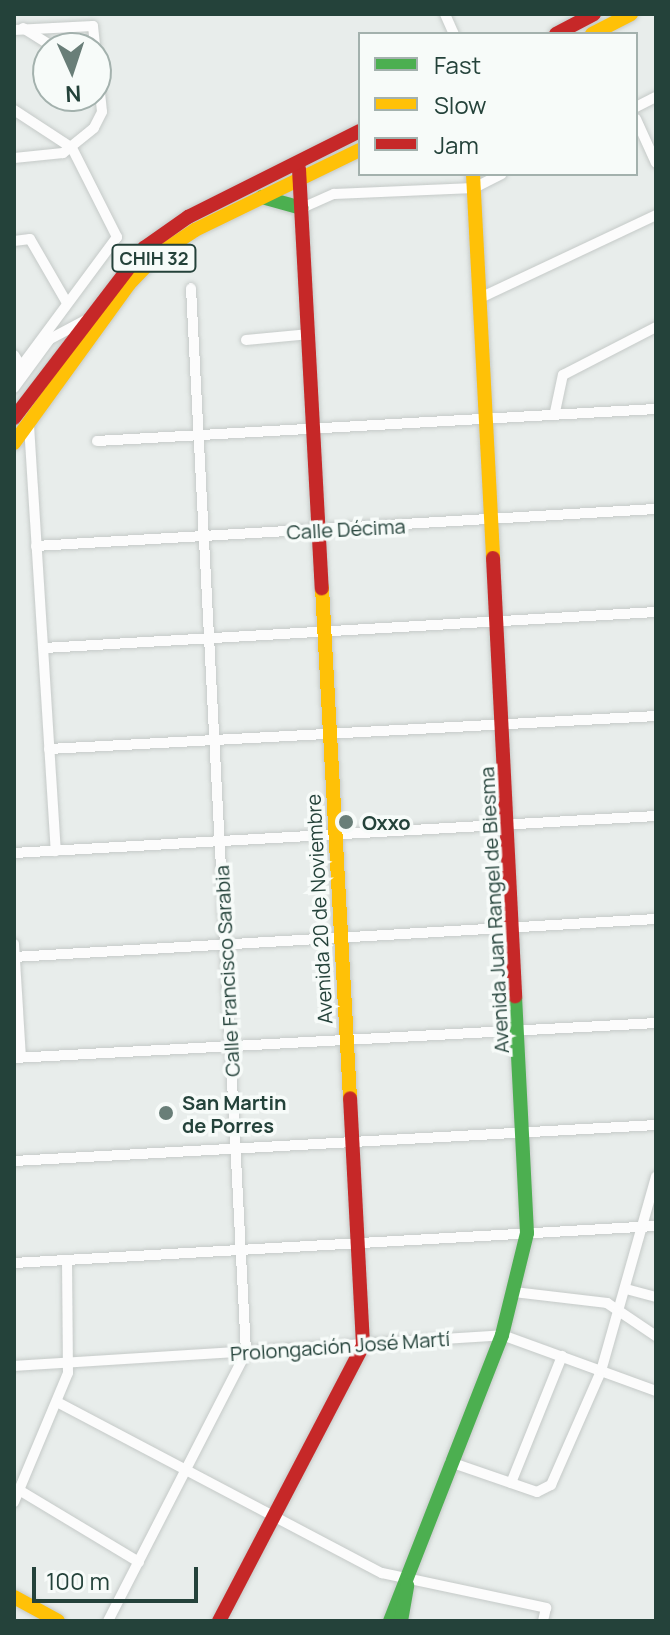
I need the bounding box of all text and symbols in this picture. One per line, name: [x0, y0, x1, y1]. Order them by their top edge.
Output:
north arrow: [32, 32, 112, 112]
legend: [358, 32, 638, 176]
text: Fast: [434, 48, 481, 81]
text: N: [64, 79, 82, 109]
text: Slow: [434, 88, 487, 121]
text: Jam: [434, 128, 479, 161]
road number: CHIH 32: [110, 244, 198, 272]
street label: Calle Décima: [286, 514, 406, 544]
street label: Avenida Juan Rangel de Biesma: [475, 766, 513, 1054]
street label: Avenida 20 de Noviembre: [301, 793, 337, 1025]
place label: Oxxo: [362, 810, 411, 834]
marker: Oxxo: [337, 813, 355, 831]
street label: Calle Francisco Sarabia: [209, 865, 245, 1077]
place label: San Martin de Porres: [182, 1090, 287, 1137]
marker: San Martin de Porres: [157, 1104, 175, 1122]
street label: Prolongación José Martí: [229, 1326, 451, 1366]
scale bar: [36, 1551, 202, 1601]
text: 100 m: [46, 1564, 110, 1597]

